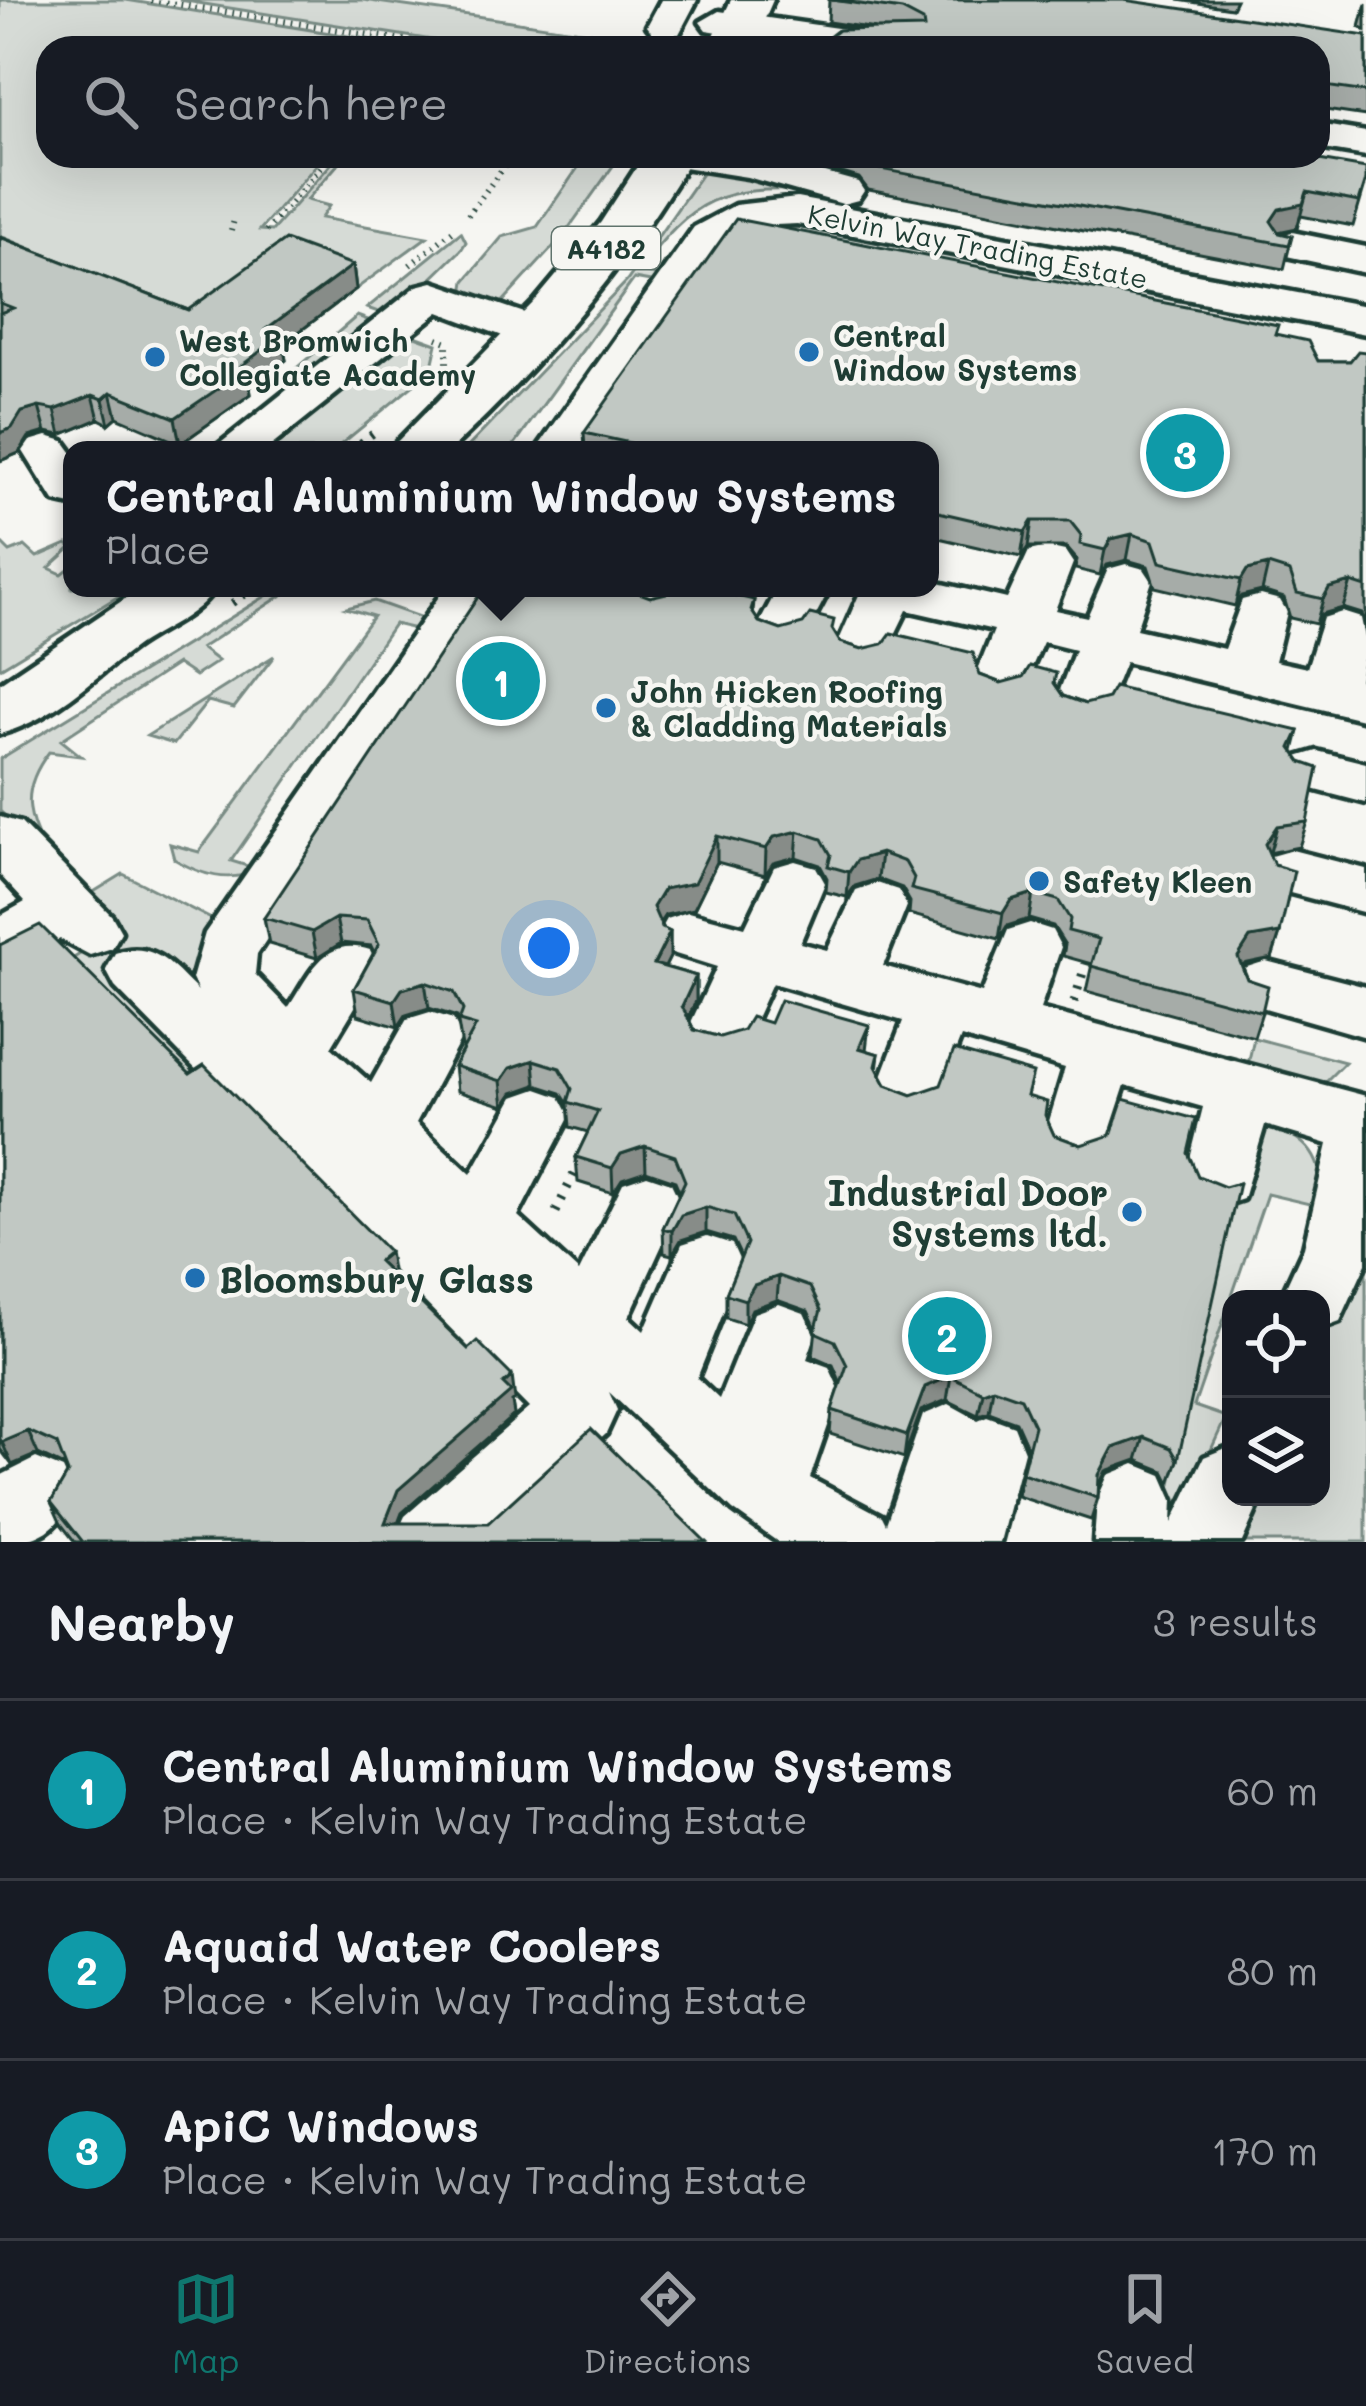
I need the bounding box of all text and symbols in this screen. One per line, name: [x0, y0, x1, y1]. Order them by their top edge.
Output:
search box: [36, 36, 1330, 168]
icon: search: [78, 69, 144, 135]
text: Search here: [174, 73, 448, 131]
street label: Kelvin Way Trading Estate: [805, 196, 1151, 296]
road number: A4182: [552, 227, 660, 269]
place label: Central Window Systems: [833, 315, 1077, 389]
place label: West Bromwich Collegiate Academy: [179, 320, 476, 394]
marker: Central Window Systems: [796, 339, 822, 365]
marker: West Bromwich Collegiate Academy: [142, 344, 168, 370]
pin: 3: [1146, 408, 1224, 498]
popup: [63, 441, 939, 597]
text: Central Aluminium Window Systems: [106, 465, 896, 523]
text: Place: [106, 523, 211, 574]
pin: 1: [462, 636, 540, 726]
place label: John Hicken Roofing & Cladding Materials: [630, 671, 947, 745]
marker: John Hicken Roofing & Cladding Materials: [593, 695, 619, 721]
place label: Safety Kleen: [1063, 861, 1252, 901]
marker: Safety Kleen: [1026, 868, 1052, 894]
your location: [519, 918, 579, 978]
place label: Industrial Door Systems ltd.: [827, 1168, 1108, 1257]
marker: Industrial Door Systems ltd.: [1119, 1199, 1145, 1225]
place label: Bloomsbury Glass: [219, 1255, 534, 1303]
marker: Bloomsbury Glass: [182, 1265, 208, 1291]
map controls: [1222, 1290, 1330, 1506]
button: locate: [1222, 1290, 1330, 1398]
pin: 2: [908, 1291, 986, 1381]
button: layers: [1222, 1398, 1330, 1506]
text: Nearby: [48, 1587, 235, 1654]
text: 3 results: [1153, 1595, 1318, 1646]
text: Central Aluminium Window Systems: [162, 1735, 953, 1793]
text: 1: [78, 1764, 96, 1815]
text: 60 m: [1227, 1764, 1318, 1815]
text: Place · Kelvin Way Trading Estate: [162, 1793, 808, 1844]
text: Aquaid Water Coolers: [162, 1915, 661, 1973]
text: 2: [76, 1944, 98, 1995]
text: 80 m: [1227, 1944, 1318, 1995]
text: Place · Kelvin Way Trading Estate: [162, 1973, 808, 2024]
text: ApiC Windows: [162, 2095, 479, 2153]
text: 3: [75, 2124, 99, 2175]
text: 170 m: [1211, 2124, 1318, 2175]
text: Place · Kelvin Way Trading Estate: [162, 2153, 808, 2204]
tab: Map: [172, 2266, 239, 2381]
tab: Directions: [584, 2266, 751, 2381]
tab: Saved: [1096, 2266, 1194, 2381]

